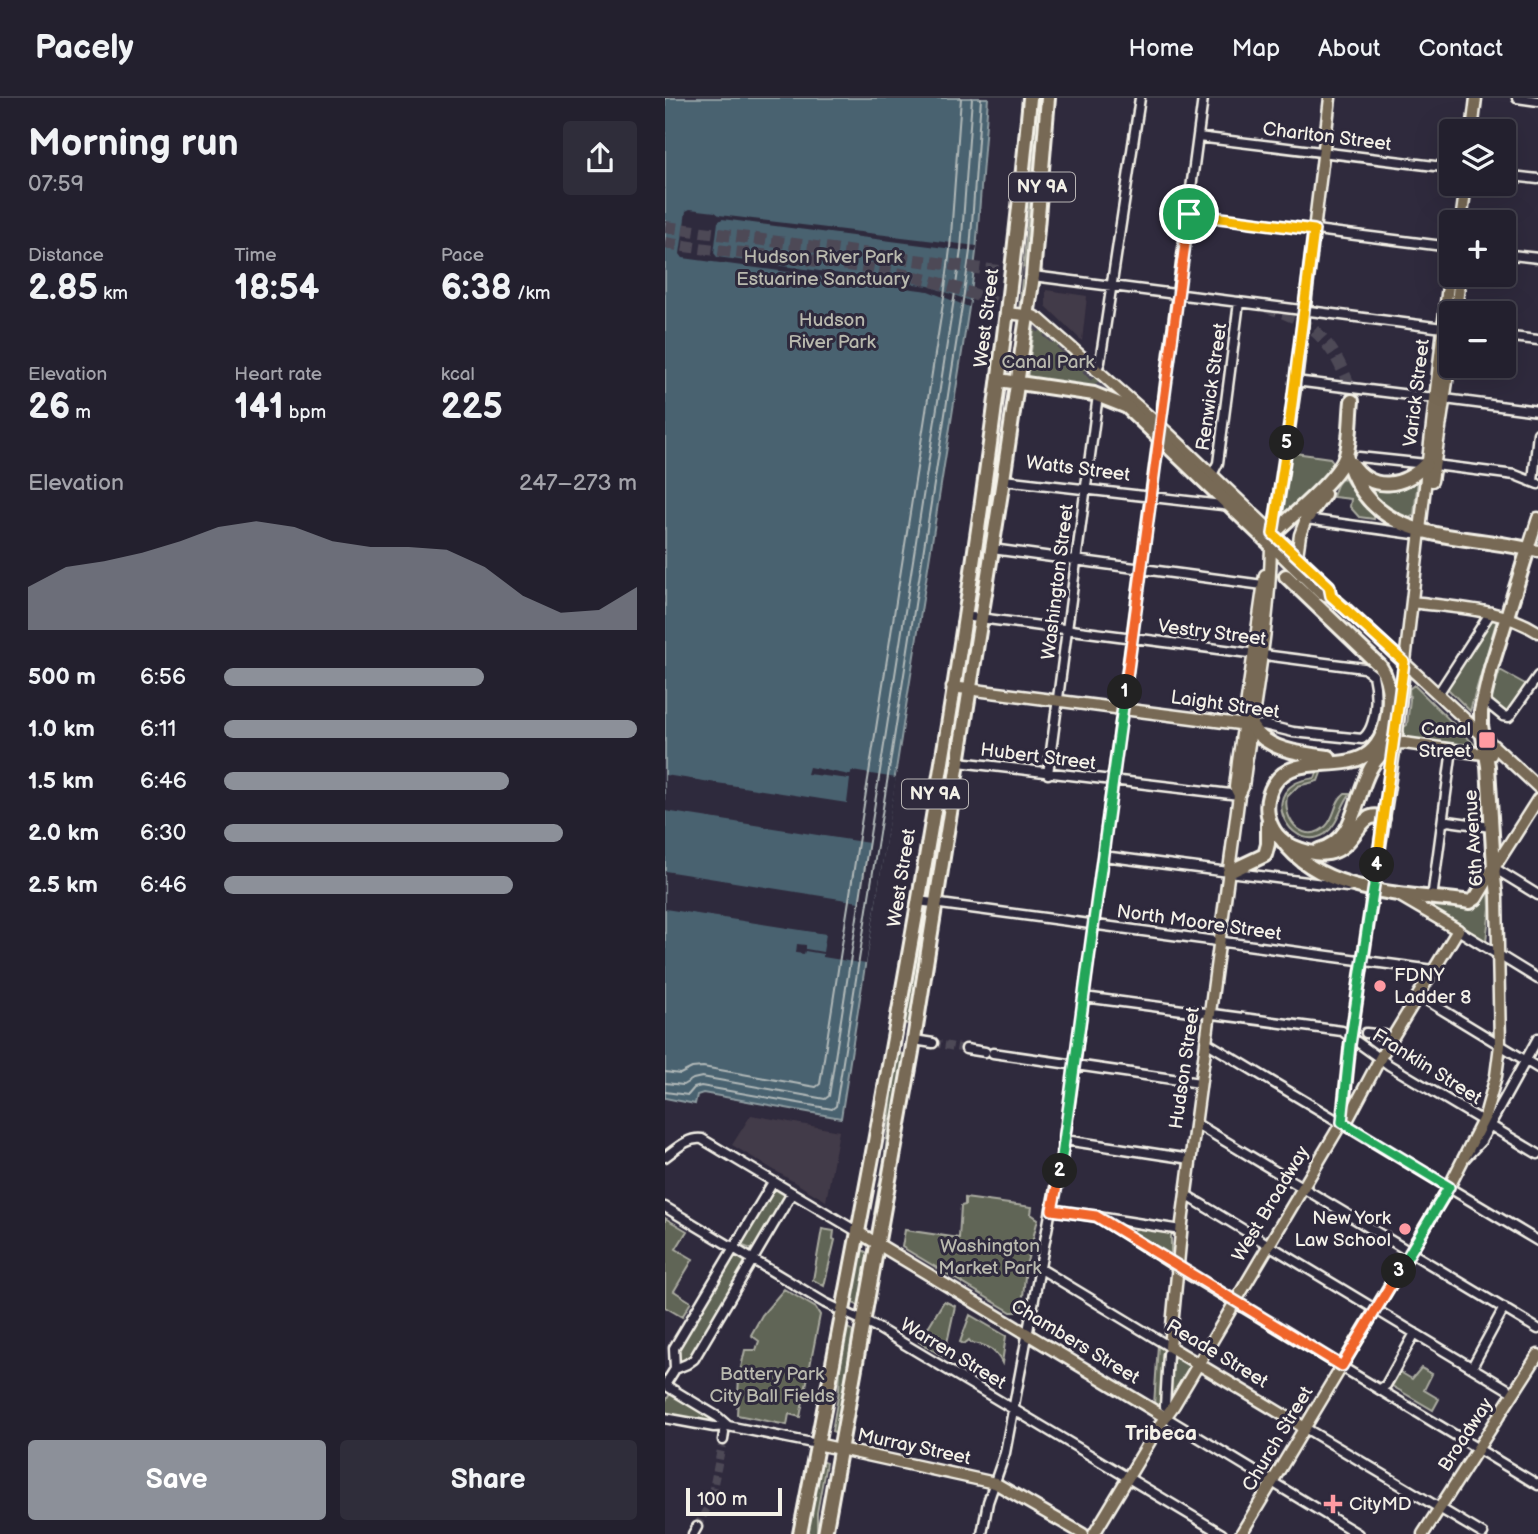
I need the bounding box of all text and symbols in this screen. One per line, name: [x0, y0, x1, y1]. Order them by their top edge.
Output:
text: Pacely: [35, 28, 134, 68]
text: Home: [1129, 34, 1194, 63]
text: Map: [1232, 34, 1280, 63]
text: About: [1318, 34, 1380, 63]
text: Contact: [1418, 34, 1503, 63]
street label: Charlton Street: [1261, 118, 1393, 156]
map controls: [1439, 119, 1516, 378]
button: layers: [1439, 119, 1516, 196]
text: Morning run: [28, 121, 239, 166]
button: share: [563, 121, 637, 195]
text: 07:59: [28, 170, 84, 198]
road number: NY 9A: [1009, 172, 1075, 202]
pin: [1159, 184, 1219, 244]
icon: arrive: [1170, 195, 1208, 233]
button: +: [1439, 210, 1516, 287]
text: Distance: [28, 244, 104, 267]
text: Time: [234, 244, 276, 267]
text: Pace: [441, 244, 484, 267]
park label: Hudson River Park Estuarine Sanctuary: [736, 246, 910, 291]
text: 2.85: [28, 267, 98, 310]
text: 18:54: [234, 267, 319, 310]
text: 6:38: [441, 267, 512, 310]
street label: West Street: [970, 267, 1005, 369]
text: km: [98, 282, 128, 305]
text: /km: [512, 282, 551, 305]
button: −: [1439, 301, 1516, 378]
park label: Hudson River Park: [788, 309, 876, 354]
street label: Renwick Street: [1192, 321, 1232, 452]
street label: Varick Street: [1399, 338, 1435, 448]
park label: Canal Park: [1001, 351, 1095, 374]
text: Elevation: [28, 363, 107, 386]
text: Heart rate: [234, 363, 322, 386]
text: kcal: [441, 363, 475, 386]
text: 26: [28, 386, 70, 429]
text: 141: [234, 386, 284, 429]
text: 225: [441, 386, 503, 429]
text: m: [70, 401, 91, 424]
text: bpm: [284, 401, 326, 424]
pin: 5: [1269, 426, 1305, 460]
text: 5: [1281, 431, 1292, 454]
street label: Watts Street: [1025, 451, 1132, 487]
text: Elevation: [28, 469, 124, 497]
text: 247–273 m: [519, 469, 637, 497]
street label: Washington Street: [1037, 503, 1079, 661]
street label: Vestry Street: [1157, 615, 1268, 651]
text: 500 m: [28, 663, 96, 691]
text: 6:56: [140, 663, 186, 691]
pin: 1: [1107, 674, 1142, 710]
text: 1: [1121, 680, 1129, 703]
street label: Laight Street: [1169, 686, 1281, 724]
text: 1.0 km: [28, 715, 95, 743]
text: 6:11: [140, 715, 177, 743]
place label: Canal Street: [1419, 718, 1471, 763]
marker: Canal Street: [1477, 730, 1497, 750]
street label: Hubert Street: [979, 739, 1097, 776]
text: 1.5 km: [28, 767, 94, 795]
text: 6:46: [140, 767, 187, 795]
road number: NY 9A: [902, 780, 968, 808]
street label: 6th Avenue: [1459, 789, 1489, 887]
text: 2.0 km: [28, 819, 99, 847]
text: 6:30: [140, 819, 186, 847]
street label: West Street: [883, 827, 921, 929]
pin: 4: [1359, 848, 1395, 882]
text: 4: [1371, 853, 1382, 876]
text: 2.5 km: [28, 871, 98, 899]
text: 6:46: [140, 871, 187, 899]
street label: North Moore Street: [1115, 900, 1283, 946]
place label: FDNY Ladder 8: [1394, 964, 1471, 1009]
marker: FDNY Ladder 8: [1372, 978, 1388, 994]
street label: Hudson Street: [1165, 1005, 1205, 1131]
street label: Franklin Street: [1368, 1024, 1486, 1110]
street label: West Broadway: [1227, 1142, 1315, 1266]
pin: 2: [1043, 1154, 1077, 1188]
text: 2: [1054, 1159, 1065, 1182]
place label: New York Law School: [1294, 1207, 1392, 1252]
marker: New York Law School: [1397, 1221, 1413, 1237]
park label: Washington Market Park: [938, 1235, 1042, 1280]
pin: 3: [1381, 1254, 1417, 1288]
text: 3: [1393, 1259, 1404, 1282]
street label: Chambers Street: [1007, 1295, 1144, 1389]
street label: Warren Street: [896, 1313, 1010, 1395]
street label: Reade Street: [1162, 1315, 1272, 1393]
park label: Battery Park City Ball Fields: [709, 1363, 835, 1408]
street label: Church Street: [1238, 1382, 1318, 1496]
street label: Broadway: [1434, 1394, 1499, 1476]
district label: Tribeca: [1125, 1421, 1197, 1446]
street label: Murray Street: [855, 1424, 973, 1470]
button: Save: [28, 1440, 326, 1520]
button: Share: [340, 1440, 637, 1520]
scale bar: [686, 1485, 782, 1517]
text: 100 m: [697, 1488, 748, 1511]
place label: CityMD: [1349, 1493, 1412, 1516]
marker: CityMD: [1323, 1494, 1343, 1514]

